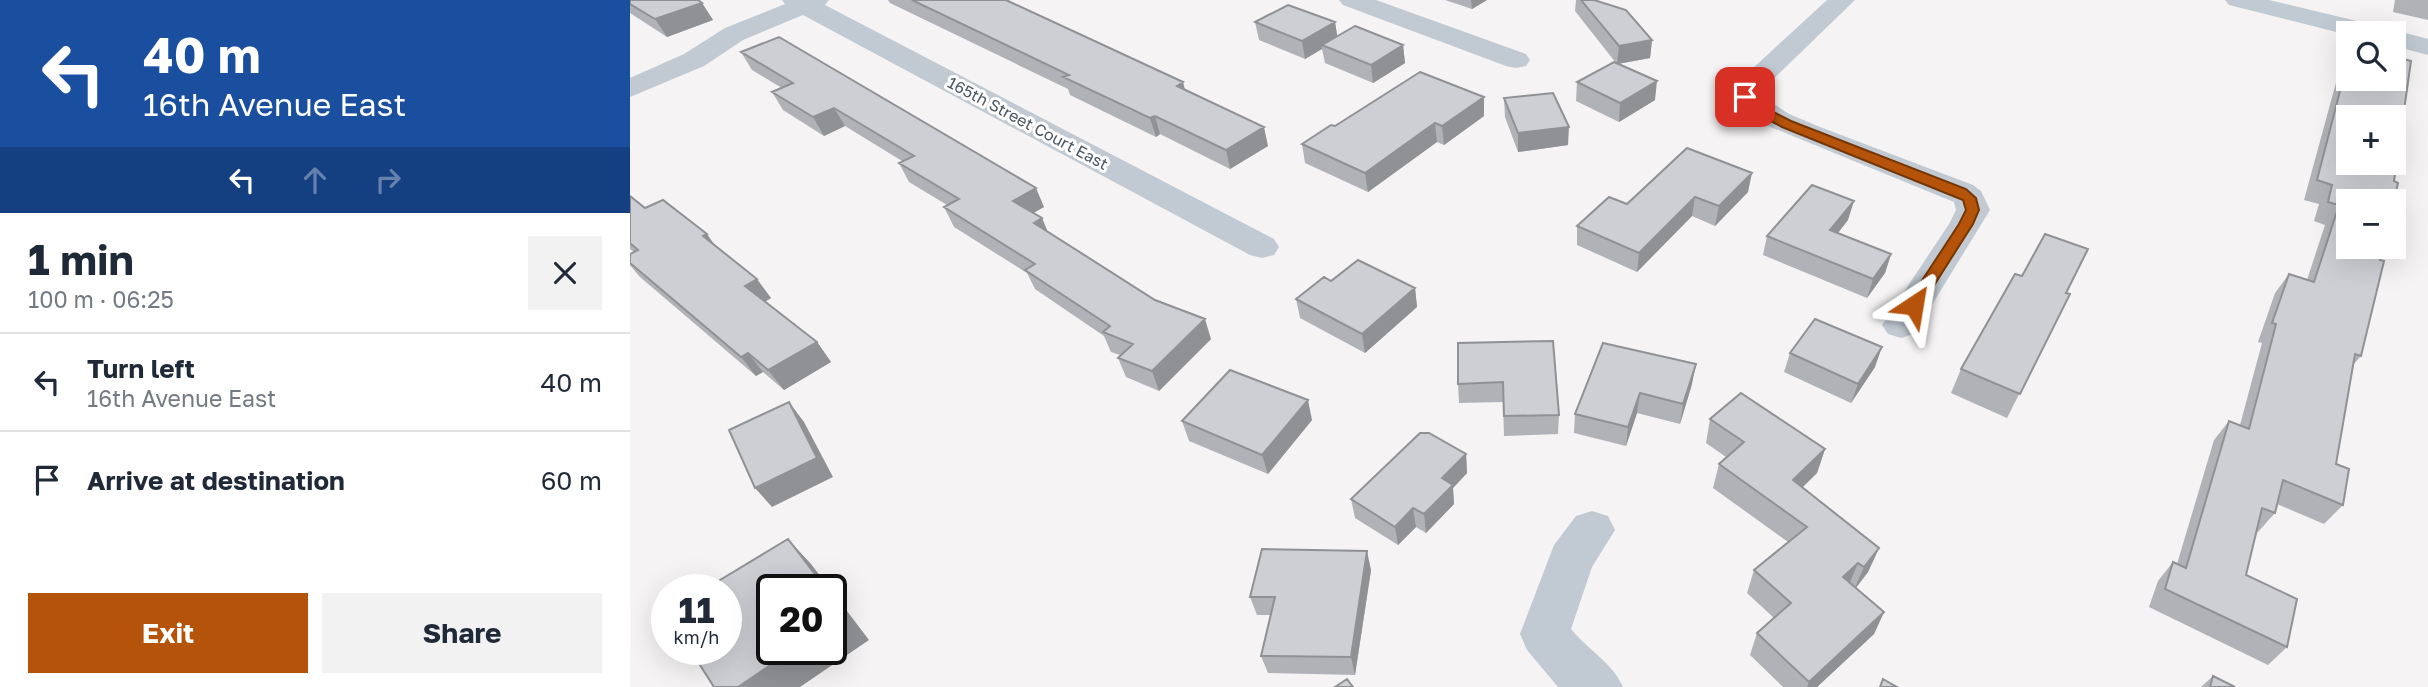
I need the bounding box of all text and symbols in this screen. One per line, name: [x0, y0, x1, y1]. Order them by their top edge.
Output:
map controls: [2336, 21, 2406, 259]
button: search: [2336, 21, 2406, 91]
text: 40 m: [143, 25, 261, 84]
icon: left: [28, 28, 119, 119]
pin: [1715, 67, 1775, 127]
street label: 165th Street Court East: [944, 72, 1112, 174]
icon: arrive: [1726, 78, 1764, 116]
text: 16th Avenue East: [143, 85, 406, 123]
button: +: [2336, 105, 2406, 175]
icon: left: [223, 161, 261, 199]
icon: ahead: [296, 161, 334, 199]
icon: right: [369, 161, 407, 199]
button: −: [2336, 189, 2406, 259]
text: 1 min: [28, 234, 134, 284]
button: close: [528, 236, 602, 310]
position arrow: [1877, 268, 1951, 342]
text: 100 m · 06:25: [28, 285, 174, 313]
text: Turn left: [87, 353, 195, 384]
icon: left: [28, 363, 66, 401]
text: 40 m: [541, 367, 602, 398]
text: 16th Avenue East: [87, 384, 276, 412]
icon: arrive: [28, 461, 66, 499]
text: Arrive at destination: [87, 465, 345, 496]
text: 60 m: [541, 465, 602, 496]
speed limit sign: 20: [756, 574, 847, 665]
text: 11: [678, 589, 715, 631]
button: Exit: [28, 593, 308, 673]
button: Share: [322, 593, 602, 673]
text: km/h: [674, 626, 719, 648]

